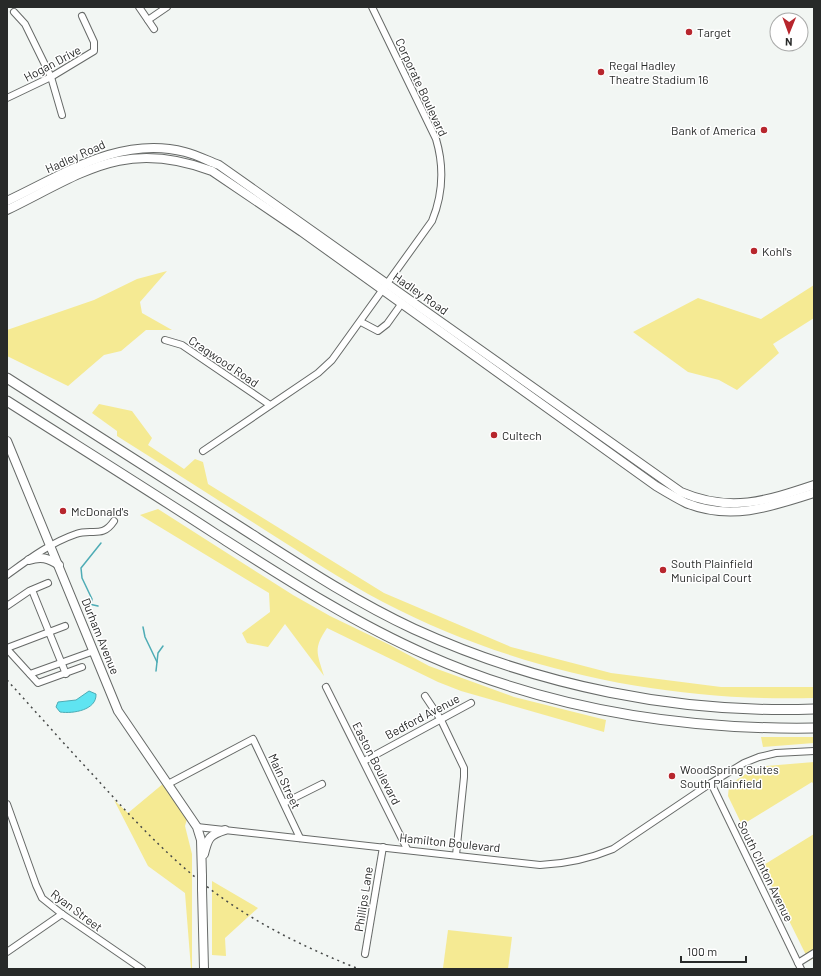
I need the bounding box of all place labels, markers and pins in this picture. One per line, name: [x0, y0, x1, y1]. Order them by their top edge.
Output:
place label: Target: [697, 25, 731, 39]
marker: Target: [684, 27, 694, 37]
place label: Regal Hadley Theatre Stadium 16: [609, 58, 708, 86]
marker: Regal Hadley Theatre Stadium 16: [596, 67, 606, 77]
place label: Bank of America: [671, 123, 756, 137]
marker: Bank of America: [759, 125, 769, 135]
place label: Kohl's: [762, 244, 792, 258]
marker: Kohl's: [749, 246, 759, 256]
place label: Cultech: [502, 428, 542, 442]
marker: Cultech: [489, 430, 499, 440]
place label: McDonald's: [71, 504, 129, 518]
marker: McDonald's: [58, 506, 68, 516]
place label: South Plainfield Municipal Court: [671, 556, 753, 584]
marker: South Plainfield Municipal Court: [658, 565, 668, 575]
place label: WoodSpring Suites South Plainfield: [680, 762, 779, 790]
marker: WoodSpring Suites South Plainfield: [667, 771, 677, 781]

